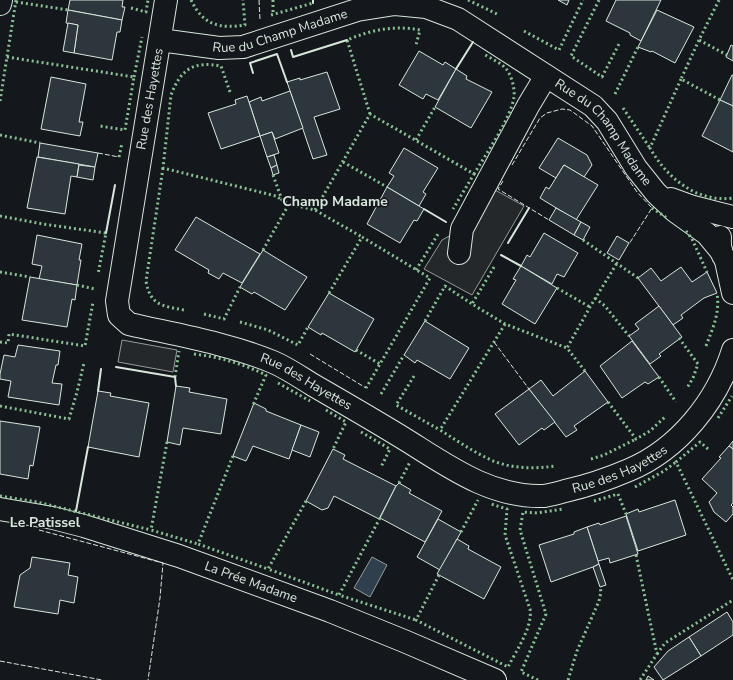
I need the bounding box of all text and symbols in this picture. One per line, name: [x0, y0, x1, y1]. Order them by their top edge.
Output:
street label: Rue du Champ Madame: [211, 5, 350, 57]
street label: Rue des Hayettes: [132, 47, 168, 151]
street label: Rue du Champ Madame: [551, 75, 656, 190]
district label: Champ Madame: [282, 192, 388, 211]
street label: Rue des Hayettes: [258, 349, 355, 415]
street label: Rue des Hayettes: [570, 441, 671, 498]
district label: Le Patissel: [10, 513, 81, 532]
street label: La Prée Madame: [202, 557, 300, 607]

